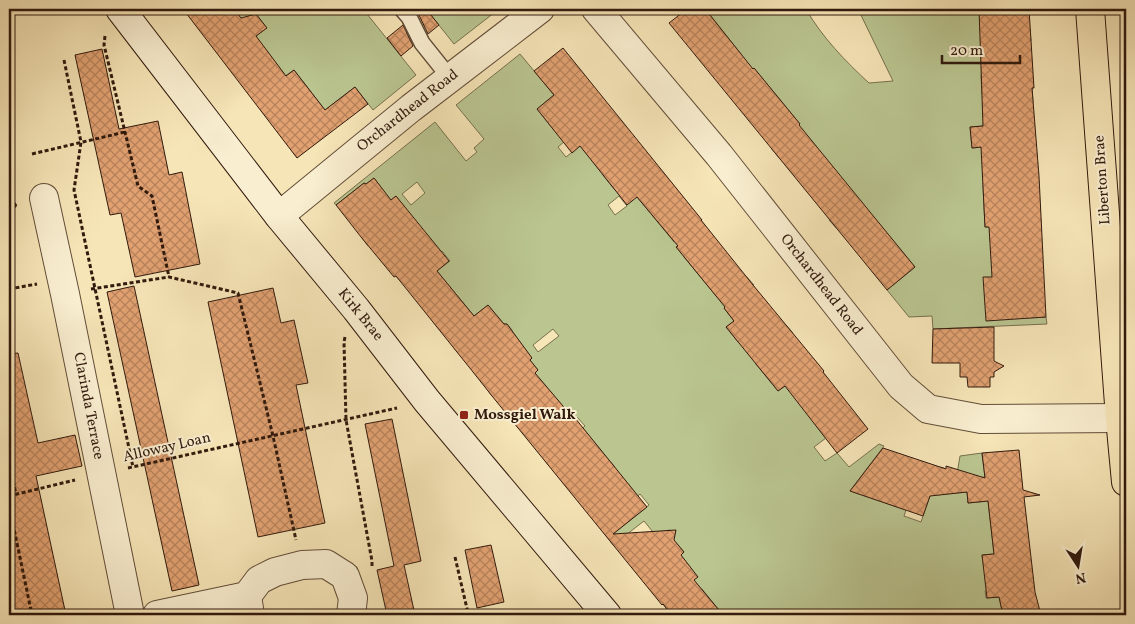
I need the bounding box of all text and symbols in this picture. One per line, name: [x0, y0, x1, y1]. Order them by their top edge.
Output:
scale bar: [942, 32, 1020, 64]
text: 20 m: [950, 41, 983, 62]
street label: Orchardhead Road: [353, 65, 463, 157]
street label: Liberton Brae: [1089, 134, 1117, 226]
street label: Orchardhead Road: [775, 230, 867, 340]
street label: Kirk Brae: [332, 284, 388, 346]
street label: Clarinda Terrace: [67, 351, 109, 461]
place label: Mossgiel Walk: [474, 405, 576, 426]
marker: Mossgiel Walk: [458, 409, 470, 421]
street label: Alloway Loan: [121, 428, 213, 468]
north arrow: [1052, 542, 1102, 592]
text: N: [1073, 567, 1087, 588]

